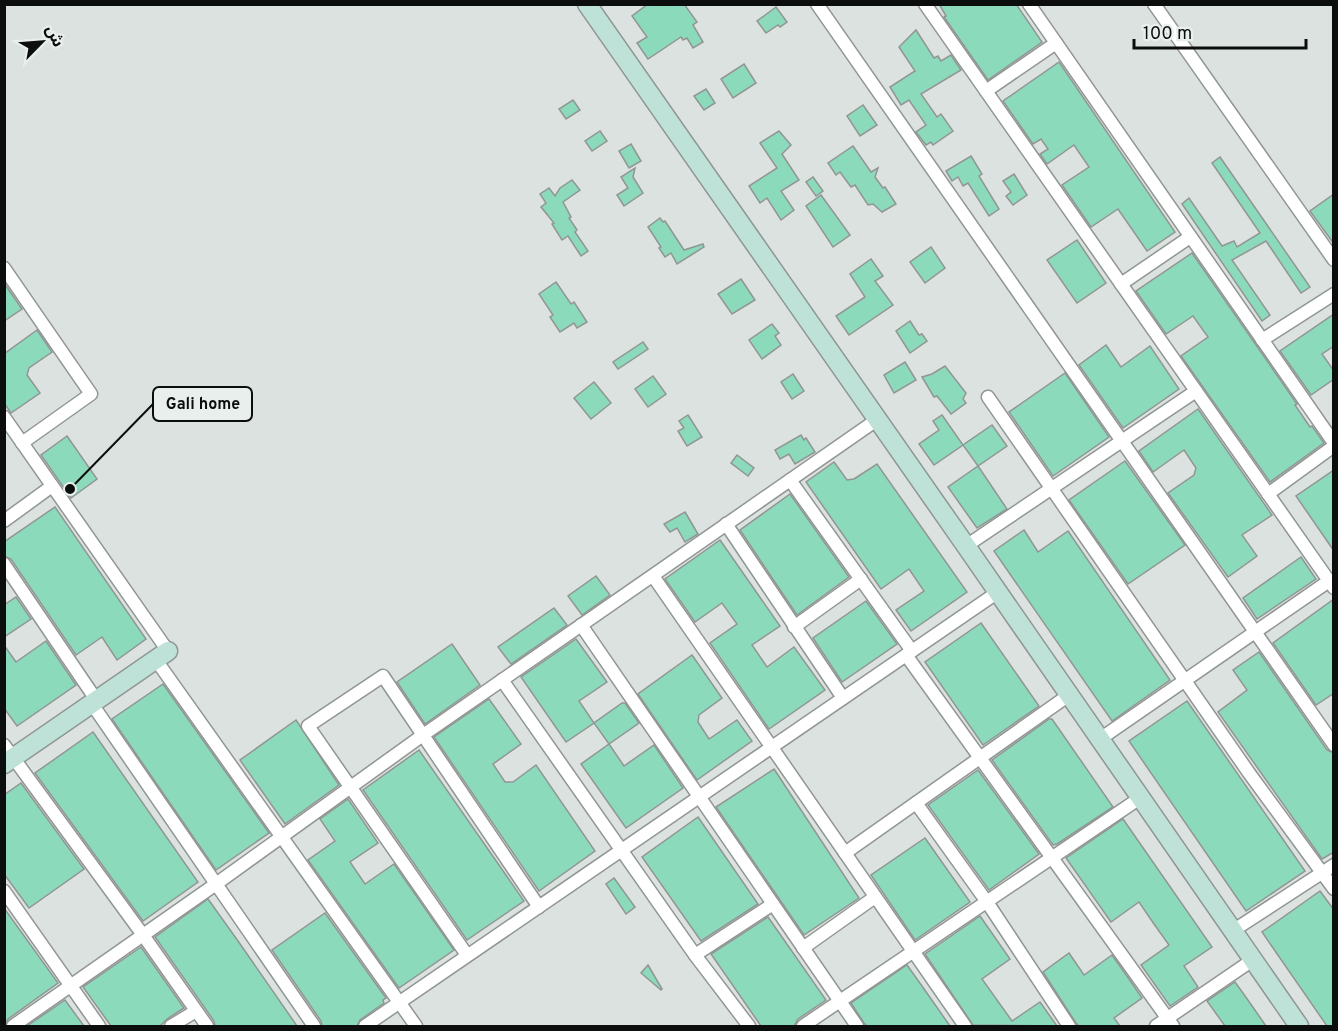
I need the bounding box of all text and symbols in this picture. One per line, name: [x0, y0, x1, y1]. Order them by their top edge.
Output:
north arrow: [12, 12, 72, 72]
scale bar: [1134, 12, 1306, 50]
text: ش: [40, 22, 68, 51]
text: 100 m: [1143, 23, 1192, 46]
callout: Gali home: [153, 387, 252, 421]
text: Gali home: [166, 395, 240, 415]

